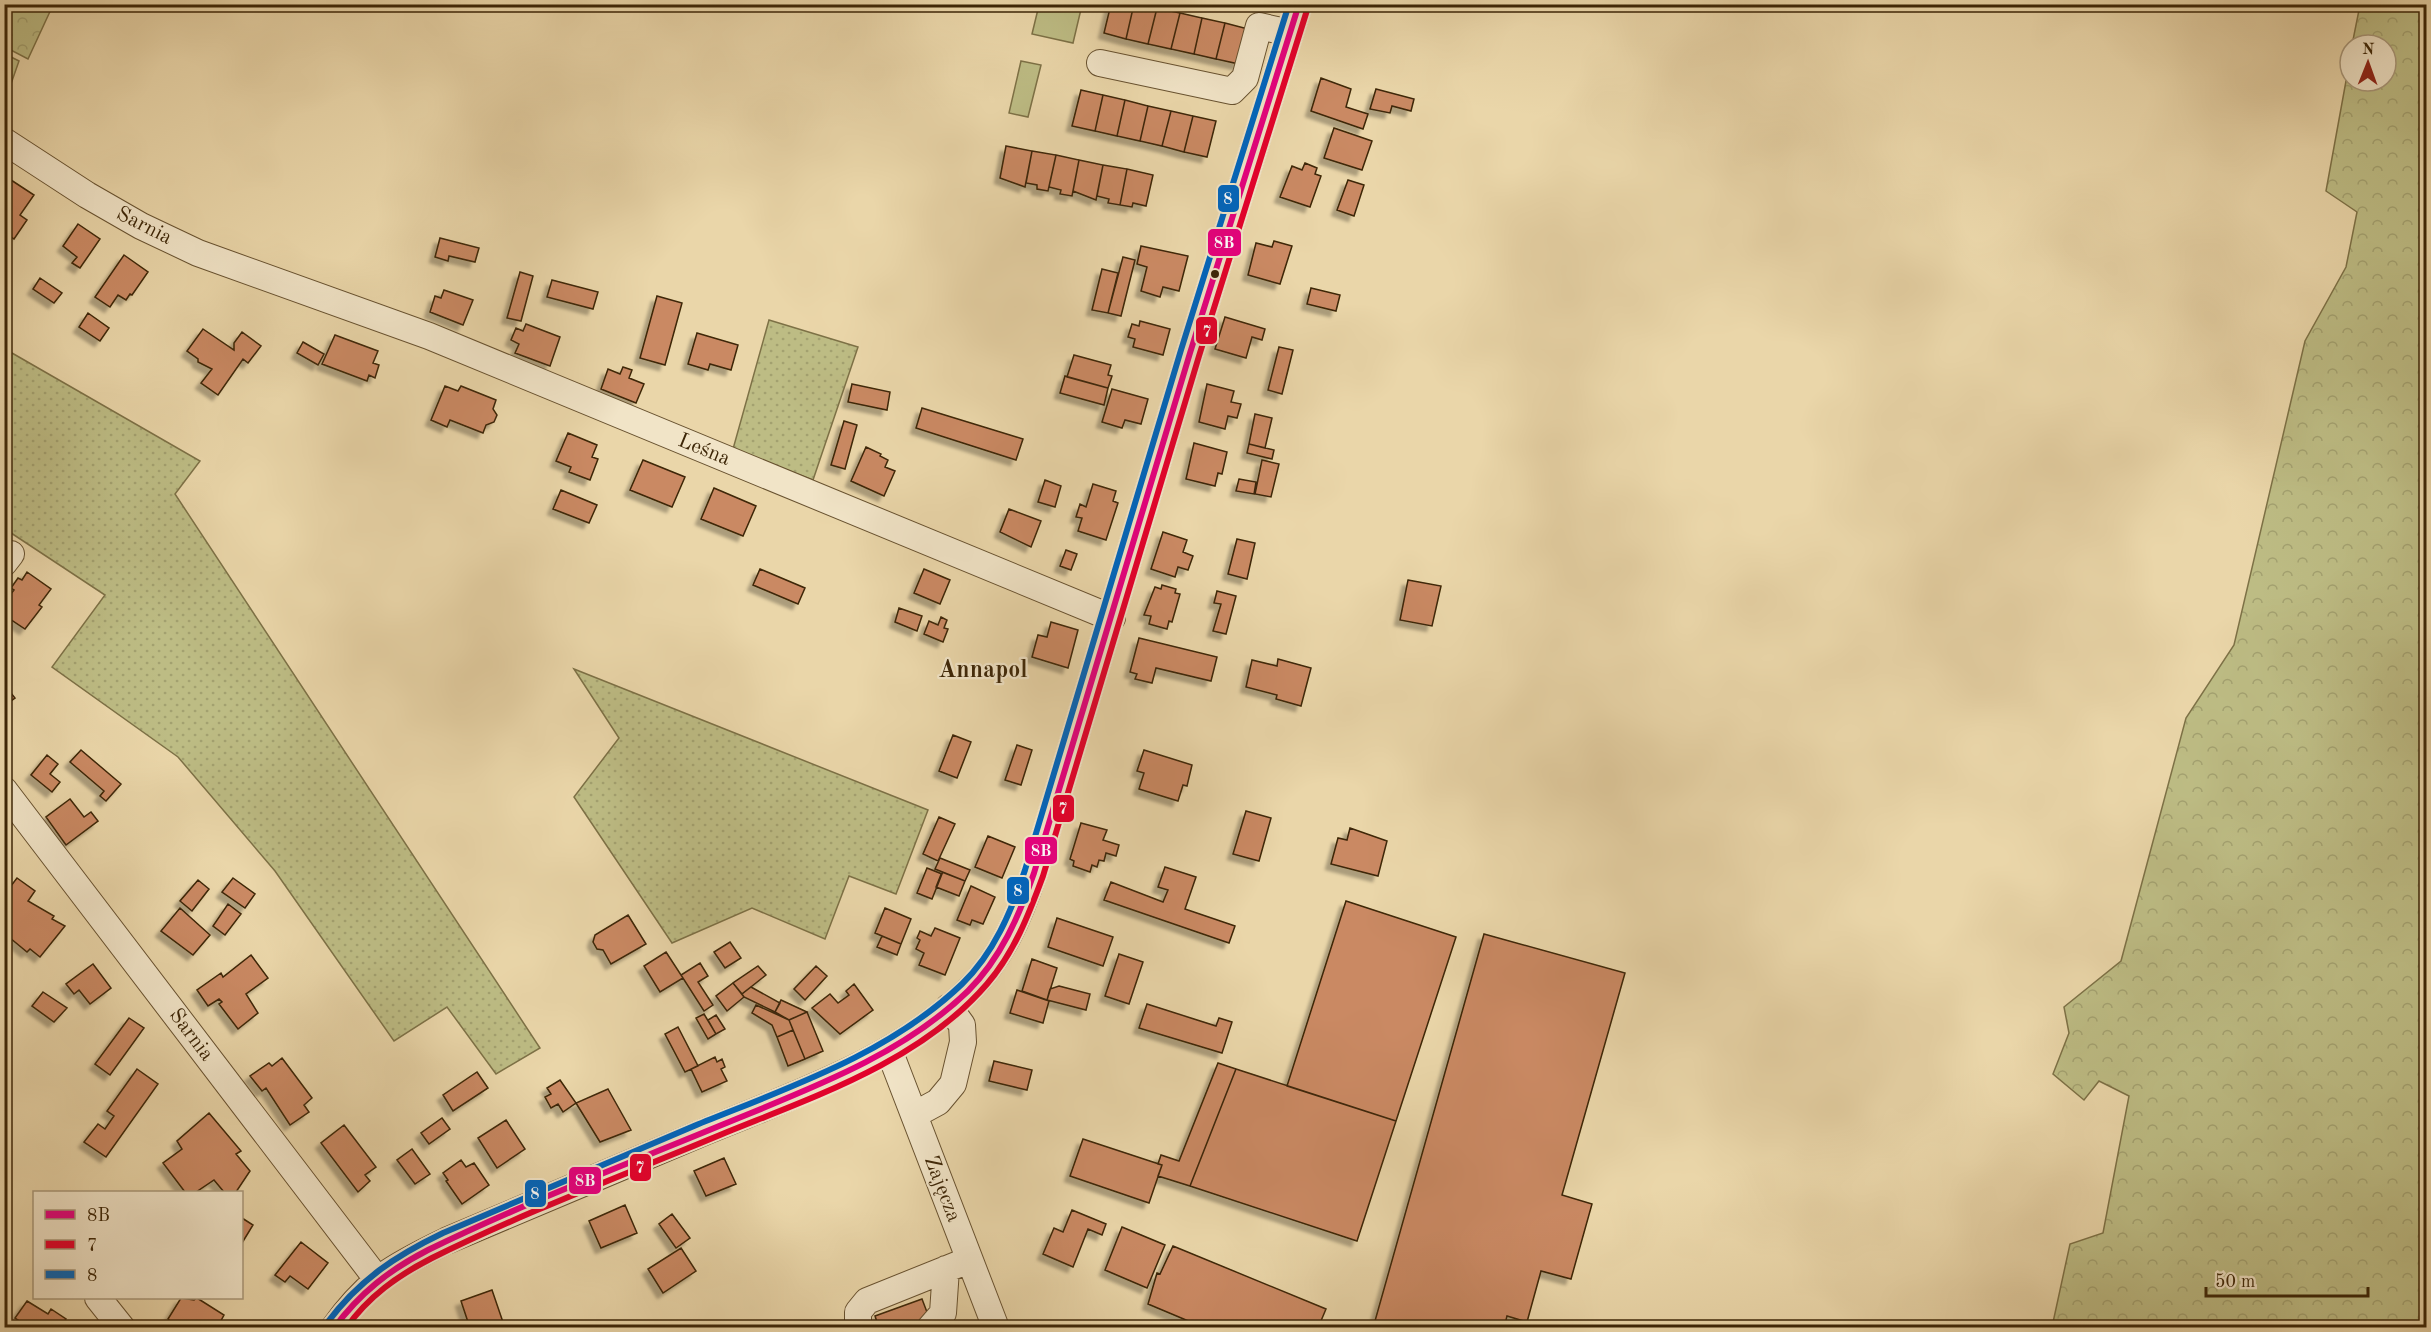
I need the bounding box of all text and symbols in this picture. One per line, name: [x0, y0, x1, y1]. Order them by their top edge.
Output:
north arrow: [2338, 33, 2398, 93]
text: N: [2362, 42, 2375, 58]
line badge: 8: [1217, 184, 1240, 213]
text: 8: [1223, 192, 1233, 208]
street label: Sarnia: [113, 203, 175, 249]
line badge: 8B: [1207, 228, 1242, 257]
text: 8B: [1214, 236, 1234, 252]
unlabelled marker: [1209, 268, 1221, 280]
line badge: 7: [1195, 316, 1218, 345]
text: 7: [1202, 325, 1212, 341]
street label: Leśna: [675, 430, 733, 470]
district label: Annapol: [938, 659, 1028, 683]
line badge: 7: [1052, 794, 1075, 823]
text: 7: [1058, 802, 1068, 818]
line badge: 8B: [1024, 836, 1058, 865]
text: 8B: [1031, 844, 1051, 860]
line badge: 8: [1006, 876, 1030, 905]
text: 8: [1013, 884, 1023, 900]
street label: Sarnia: [165, 1005, 217, 1065]
line badge: 7: [629, 1153, 652, 1182]
street label: Zajęcza: [920, 1153, 964, 1225]
text: 7: [635, 1161, 645, 1177]
line badge: 8B: [568, 1166, 602, 1195]
text: 8B: [575, 1174, 595, 1190]
line badge: 8: [524, 1179, 547, 1208]
text: 8: [530, 1187, 540, 1203]
legend: [33, 1191, 243, 1299]
text: 8B: [87, 1207, 110, 1225]
text: 7: [87, 1237, 97, 1255]
scale bar: [2206, 1260, 2368, 1298]
text: 8: [87, 1267, 97, 1285]
text: 50 m: [2215, 1273, 2255, 1291]

